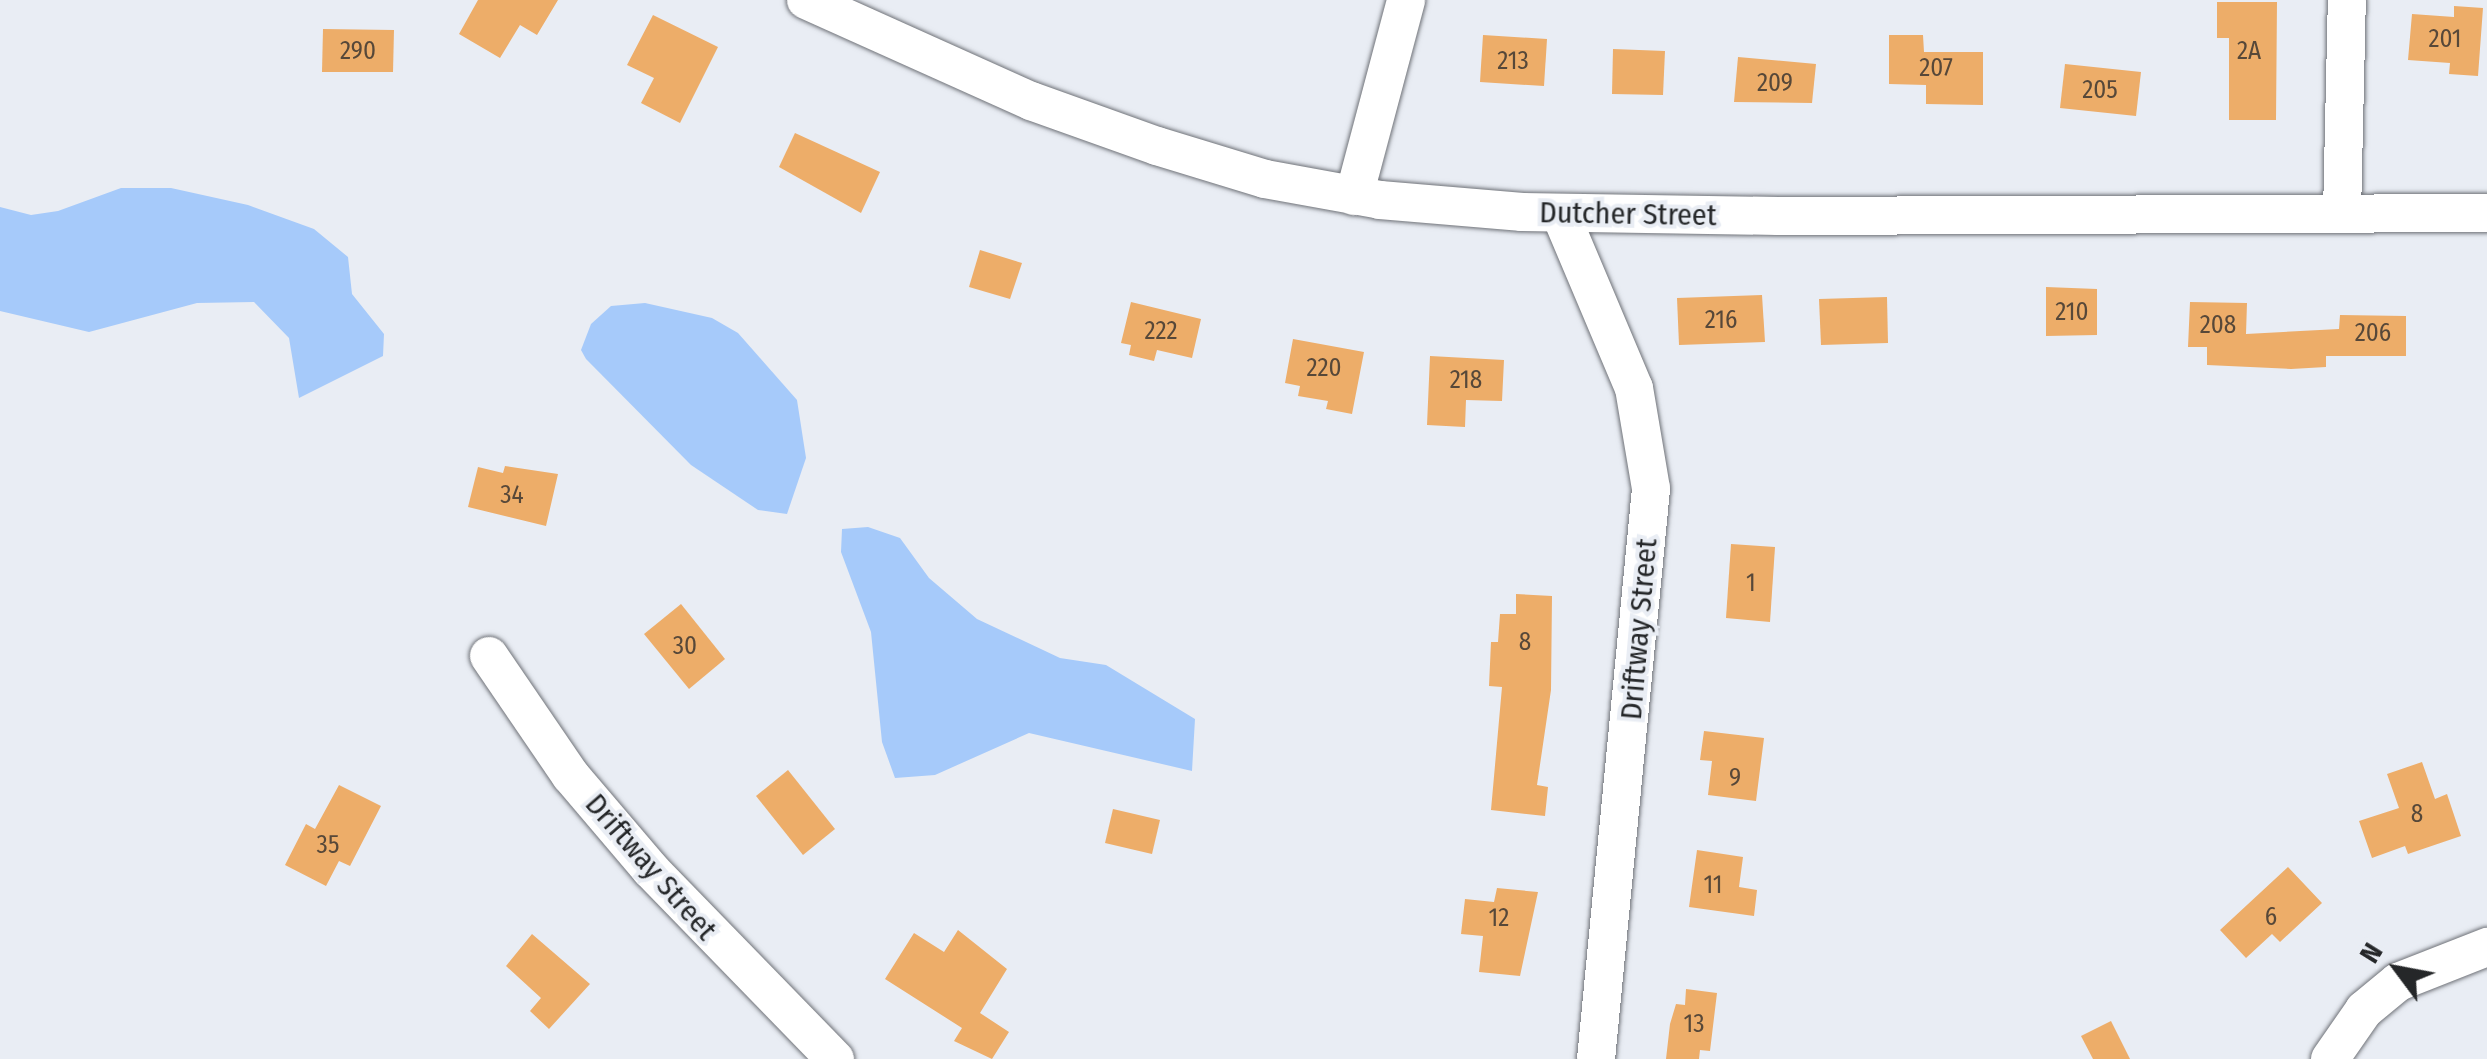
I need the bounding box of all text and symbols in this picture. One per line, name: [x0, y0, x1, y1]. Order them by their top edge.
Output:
house number: 201: [2428, 24, 2462, 54]
house number: 290: [340, 36, 376, 66]
house number: 2A: [2237, 36, 2261, 66]
house number: 213: [1497, 46, 1529, 76]
house number: 207: [1919, 53, 1953, 83]
house number: 209: [1757, 68, 1793, 98]
house number: 205: [2082, 75, 2118, 105]
street label: Dutcher Street: [1539, 194, 1717, 234]
house number: 210: [2055, 297, 2089, 327]
house number: 216: [1705, 305, 1737, 335]
house number: 208: [2200, 310, 2236, 340]
house number: 222: [1144, 316, 1178, 346]
house number: 206: [2355, 318, 2391, 348]
house number: 220: [1306, 353, 1342, 383]
house number: 218: [1450, 365, 1482, 395]
house number: 34: [500, 480, 524, 510]
street label: Driftway Street: [1613, 537, 1665, 721]
house number: 1: [1746, 568, 1756, 598]
house number: 8: [1519, 627, 1531, 657]
house number: 30: [673, 631, 697, 661]
house number: 9: [1729, 763, 1741, 793]
street label: Driftway Street: [578, 786, 724, 948]
house number: 8: [2411, 799, 2423, 829]
house number: 35: [317, 830, 339, 860]
house number: 11: [1703, 870, 1723, 900]
house number: 6: [2265, 902, 2277, 932]
house number: 12: [1489, 903, 1509, 933]
north arrow: [2347, 919, 2447, 1019]
text: N: [2353, 937, 2390, 969]
house number: 13: [1683, 1009, 1705, 1039]

